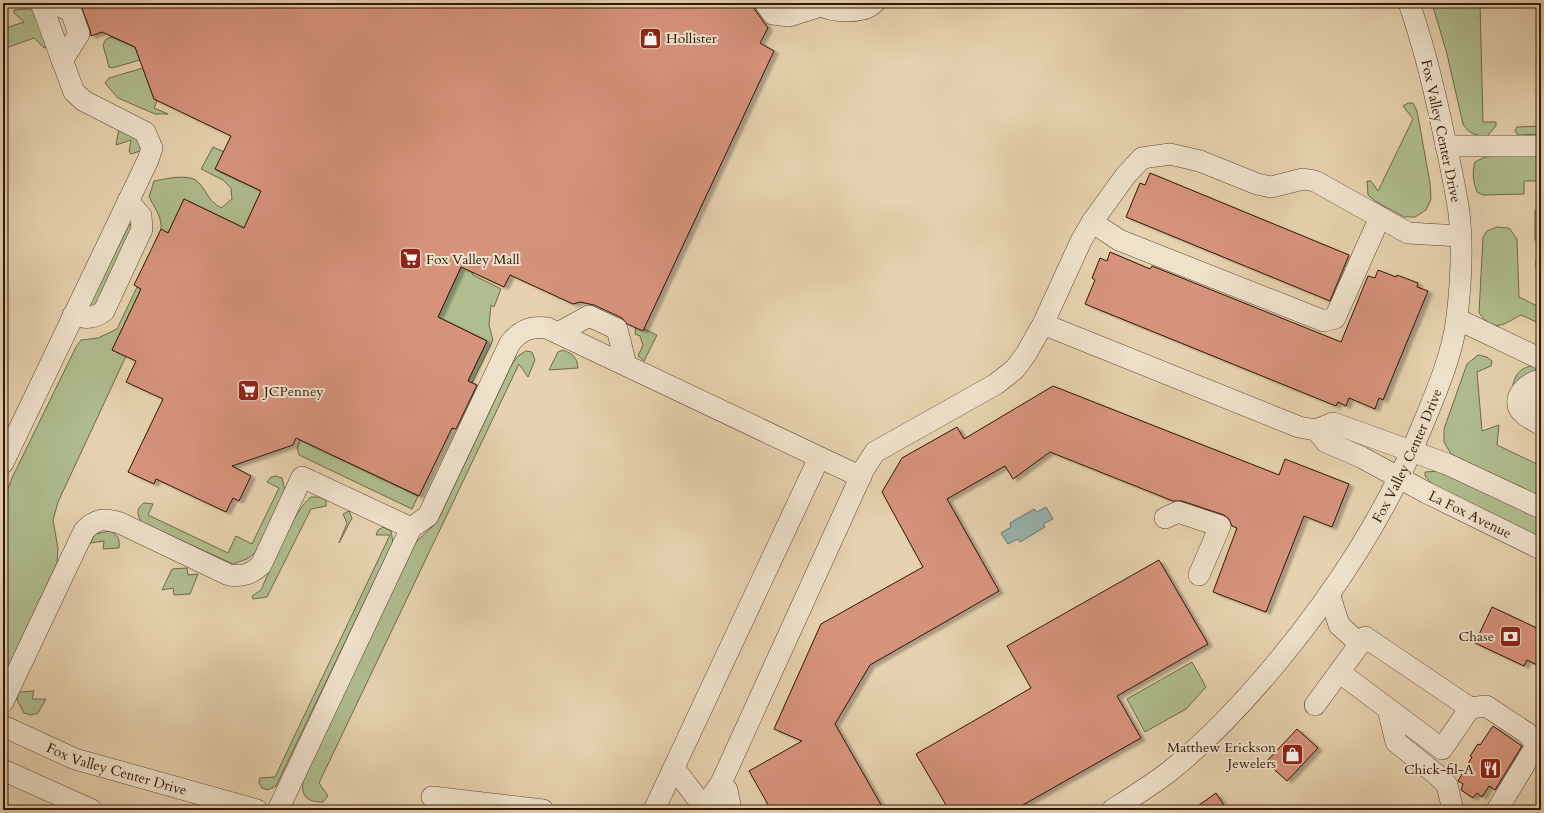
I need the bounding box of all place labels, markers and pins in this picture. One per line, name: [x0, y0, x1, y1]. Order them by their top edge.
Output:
shop icon: Hollister: [638, 25, 664, 51]
place label: Hollister: [666, 29, 718, 48]
supermarket icon: Fox Valley Mall: [398, 246, 424, 272]
place label: Fox Valley Mall: [426, 250, 520, 269]
supermarket icon: JCPenney: [236, 378, 262, 404]
place label: JCPenney: [262, 382, 324, 401]
bank icon: Chase: [1497, 623, 1523, 649]
place label: Chase: [1459, 627, 1494, 646]
place label: Matthew Erickson Jewelers: [1167, 738, 1276, 773]
shop icon: Matthew Erickson Jewelers: [1279, 742, 1305, 768]
restaurant icon: Chick-fil-A: [1477, 756, 1503, 782]
place label: Chick-fil-A: [1404, 760, 1474, 779]

